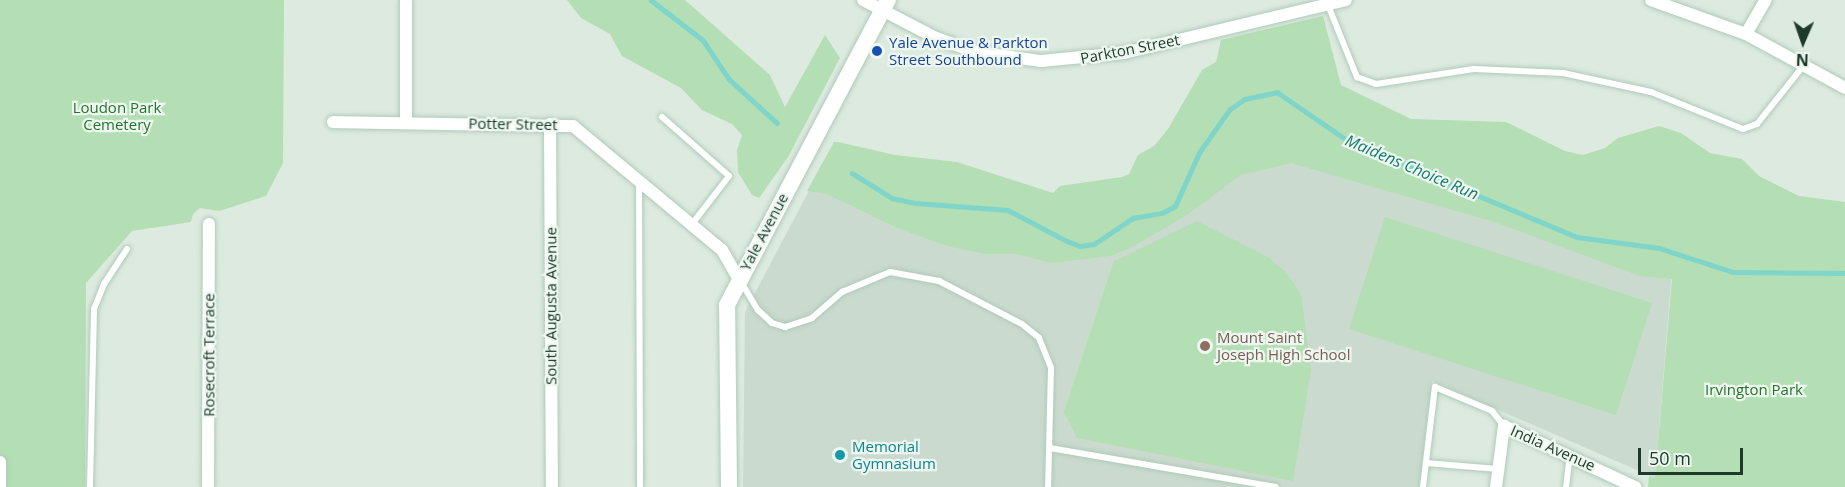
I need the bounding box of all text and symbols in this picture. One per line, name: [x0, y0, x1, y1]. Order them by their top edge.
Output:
north arrow: [1773, 12, 1833, 72]
street label: Parkton Street: [1079, 31, 1181, 67]
place label: Yale Avenue & Parkton Street Southbound: [889, 33, 1048, 68]
marker: Yale Avenue & Parkton Street Southbound: [870, 44, 884, 58]
text: N: [1795, 49, 1809, 71]
park label: Loudon Park Cemetery: [73, 98, 161, 133]
street label: Potter Street: [468, 114, 558, 134]
water label: Maidens Choice Run: [1343, 130, 1481, 204]
street label: Yale Avenue: [736, 190, 792, 274]
street label: South Augusta Avenue: [542, 227, 560, 385]
street label: Rosecroft Terrace: [200, 293, 218, 417]
place label: Mount Saint Joseph High School: [1217, 328, 1350, 363]
marker: Mount Saint Joseph High School: [1198, 339, 1212, 353]
park label: Irvington Park: [1705, 381, 1803, 399]
street label: India Avenue: [1508, 421, 1598, 475]
scale bar: [1641, 436, 1746, 474]
place label: Memorial Gymnasium: [852, 437, 936, 472]
text: 50 m: [1649, 446, 1691, 470]
marker: Memorial Gymnasium: [833, 448, 847, 462]

